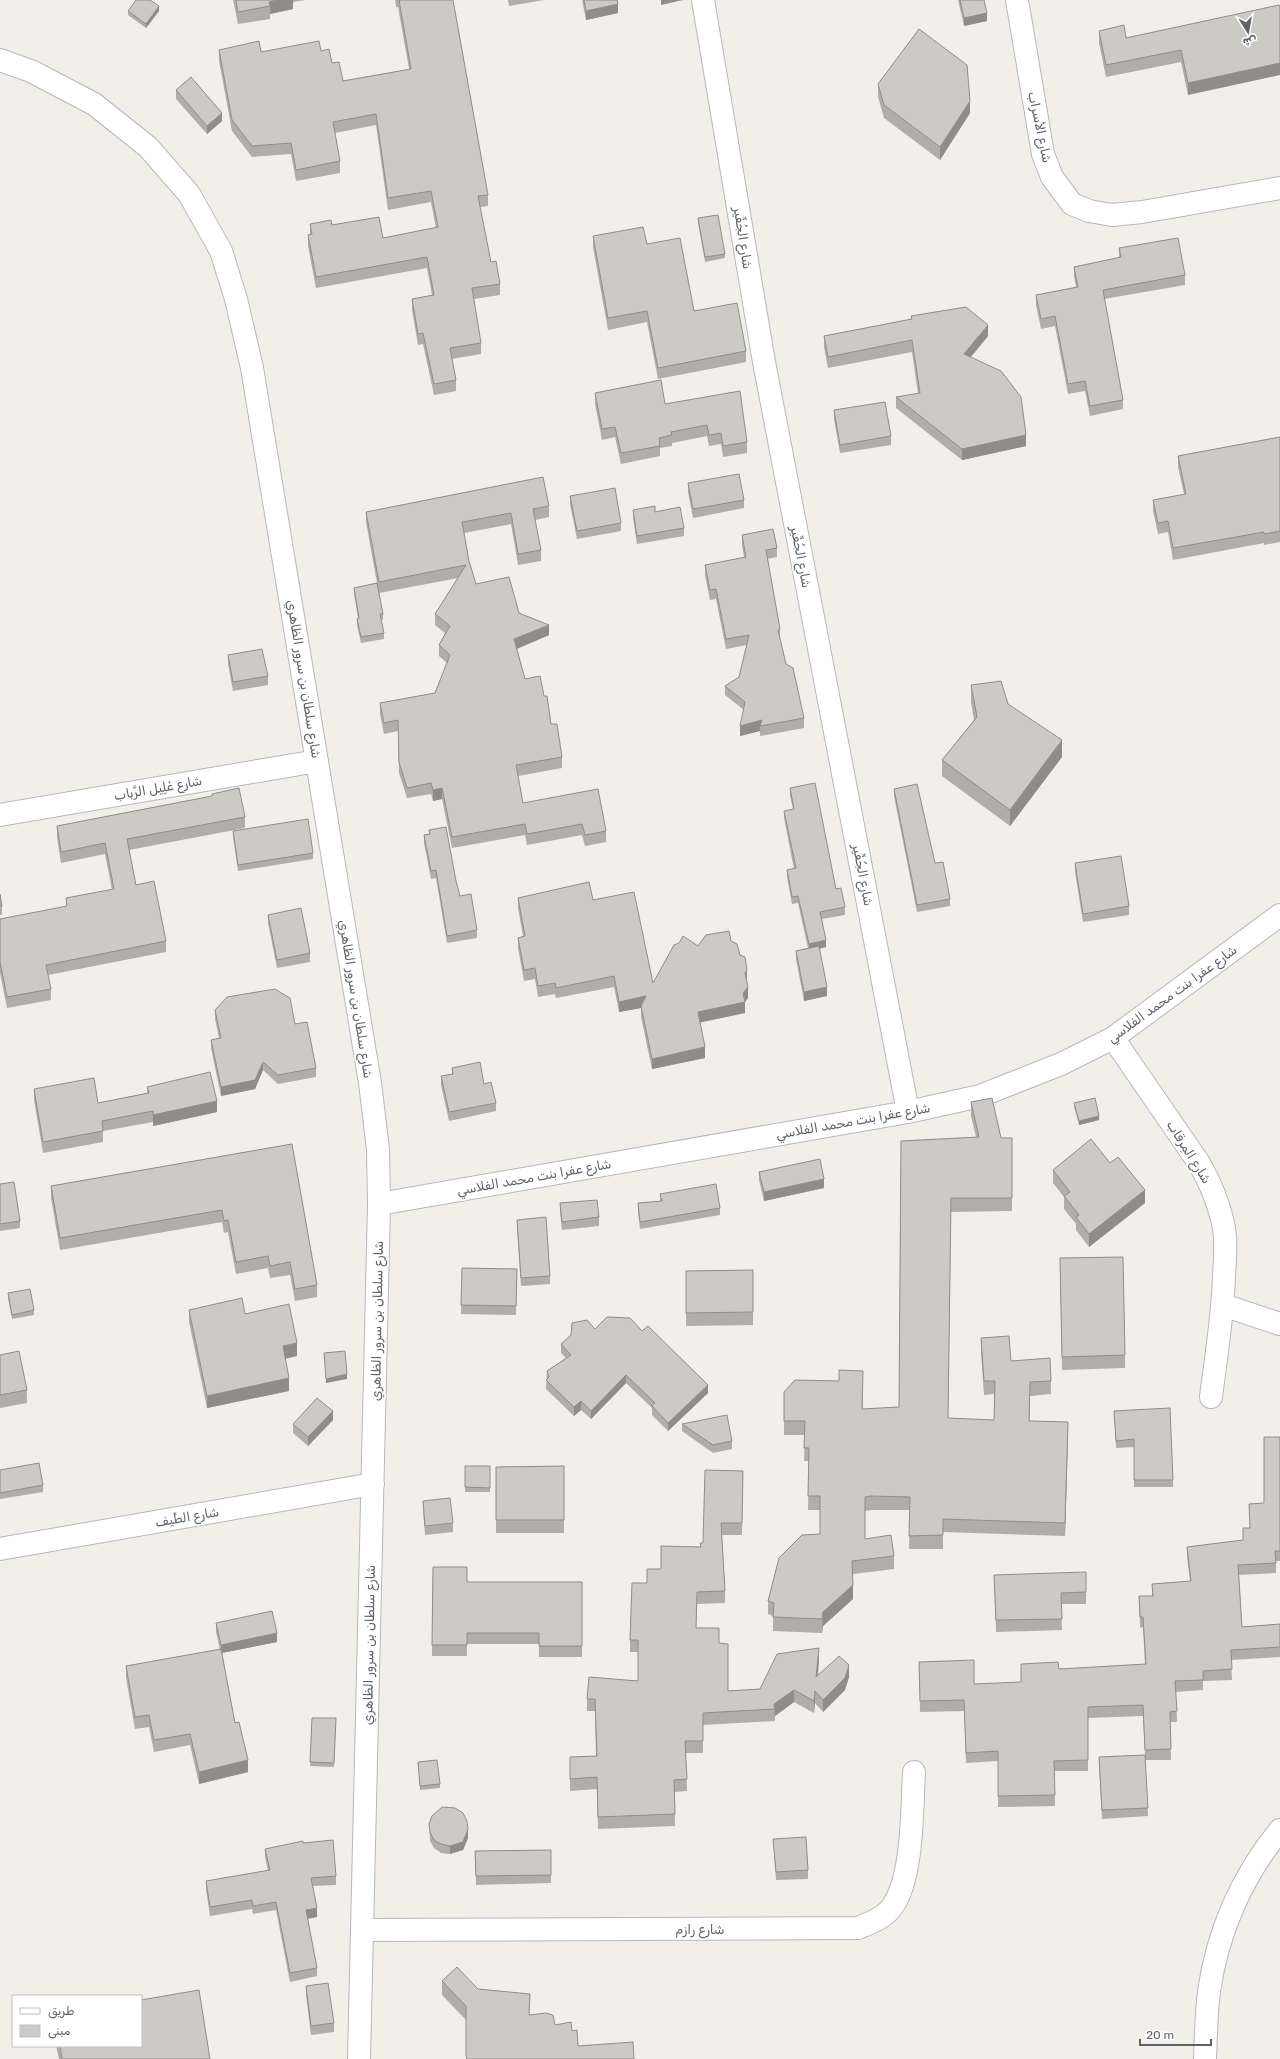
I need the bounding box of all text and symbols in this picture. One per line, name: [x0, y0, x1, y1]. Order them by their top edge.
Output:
north arrow: [1228, 12, 1268, 52]
text: ش: [1242, 34, 1258, 49]
street label: شارع الأسراب: [1023, 90, 1055, 165]
street label: شارع الجُفِّير: [729, 205, 755, 270]
street label: شارع الجُفِّير: [786, 524, 814, 590]
street label: شارع سلطان بن سرور الظاهري: [282, 599, 324, 760]
street label: شارع غَلِيل الرَّباب: [113, 773, 204, 805]
street label: شارع الجُفِّير: [848, 842, 876, 908]
street label: شارع سلطان بن سرور الظاهري: [334, 919, 376, 1080]
street label: شارع عفرا بنت محمد الفلاسي: [1104, 942, 1241, 1048]
street label: شارع عفرا بنت محمد الفلاسي: [775, 1100, 932, 1144]
street label: شارع المِرقاب: [1162, 1118, 1214, 1187]
street label: شارع عفرا بنت محمد الفلاسي: [456, 1156, 613, 1200]
street label: شارع سلطان بن سرور الظاهري: [368, 1241, 388, 1401]
street label: شارع الطِّيف: [154, 1504, 220, 1532]
street label: شارع سلطان بن سرور الظاهري: [360, 1565, 380, 1725]
street label: شارع رازم: [676, 1922, 724, 1939]
legend: [12, 1995, 142, 2047]
text: طريق: [48, 2004, 74, 2019]
scale bar: [1140, 2021, 1211, 2047]
text: مبنى: [48, 2024, 71, 2039]
text: 20 m: [1146, 2028, 1174, 2042]

